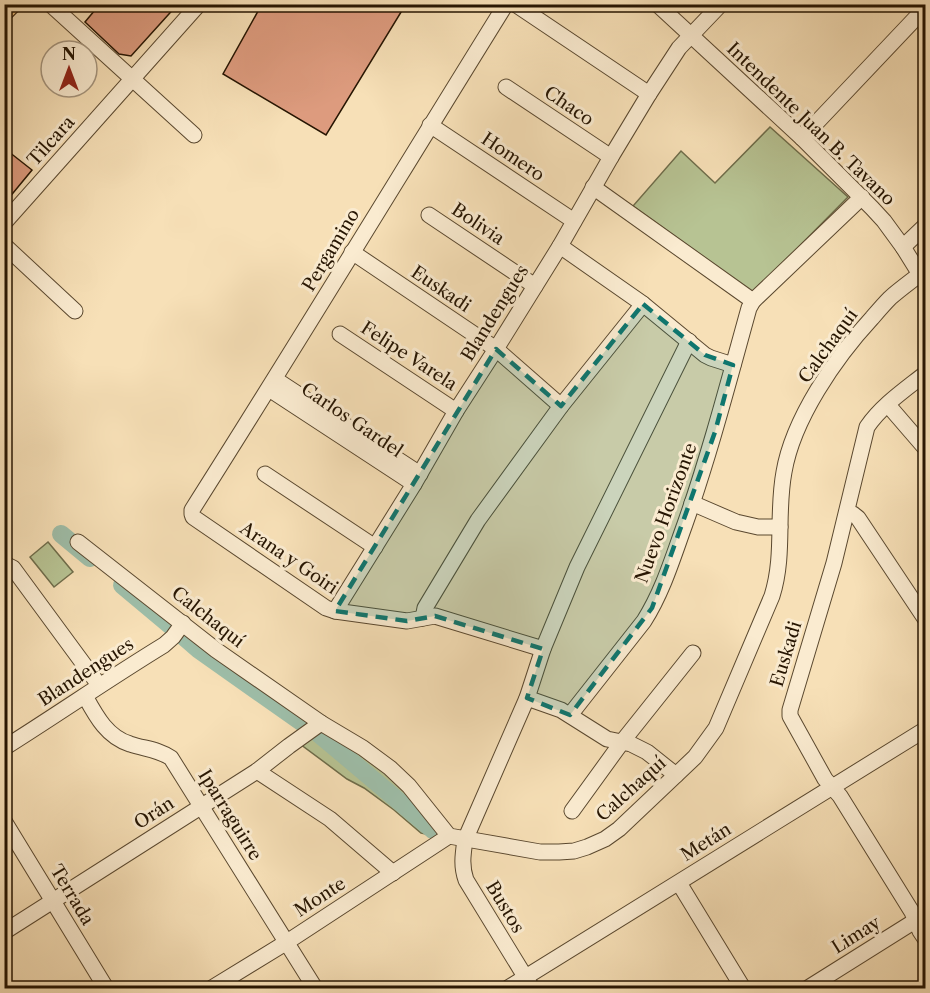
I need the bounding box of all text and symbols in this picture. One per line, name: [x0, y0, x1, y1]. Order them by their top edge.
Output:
street label: Intendente Juan B. Tavano: [722, 38, 900, 210]
north arrow: [39, 39, 99, 99]
text: N: [62, 44, 76, 64]
street label: Chaco: [540, 81, 598, 131]
street label: Tilcara: [23, 111, 80, 171]
street label: Homero: [477, 128, 549, 186]
street label: Bolivia: [447, 198, 509, 250]
street label: Pergamino: [298, 205, 364, 295]
street label: Euskadi: [407, 261, 475, 317]
street label: Blandengues: [457, 261, 533, 365]
street label: Calchaquí: [794, 304, 863, 387]
street label: Felipe Varela: [357, 317, 462, 396]
street label: Carlos Gardel: [297, 378, 407, 462]
street label: Nuevo Horizonte: [630, 440, 702, 586]
street label: Arana y Goiri: [235, 517, 343, 599]
street label: Calchaquí: [167, 582, 249, 653]
street label: Euskadi: [766, 618, 807, 689]
street label: Blandengues: [34, 633, 138, 711]
street label: Calchaquí: [592, 752, 671, 826]
street label: Iparraguirre: [193, 766, 267, 864]
street label: Orán: [130, 792, 178, 834]
street label: Metán: [677, 818, 735, 866]
street label: Terrada: [45, 861, 99, 930]
street label: Monte: [290, 872, 350, 922]
street label: Bustos: [481, 877, 529, 937]
street label: Limay: [828, 911, 885, 958]

